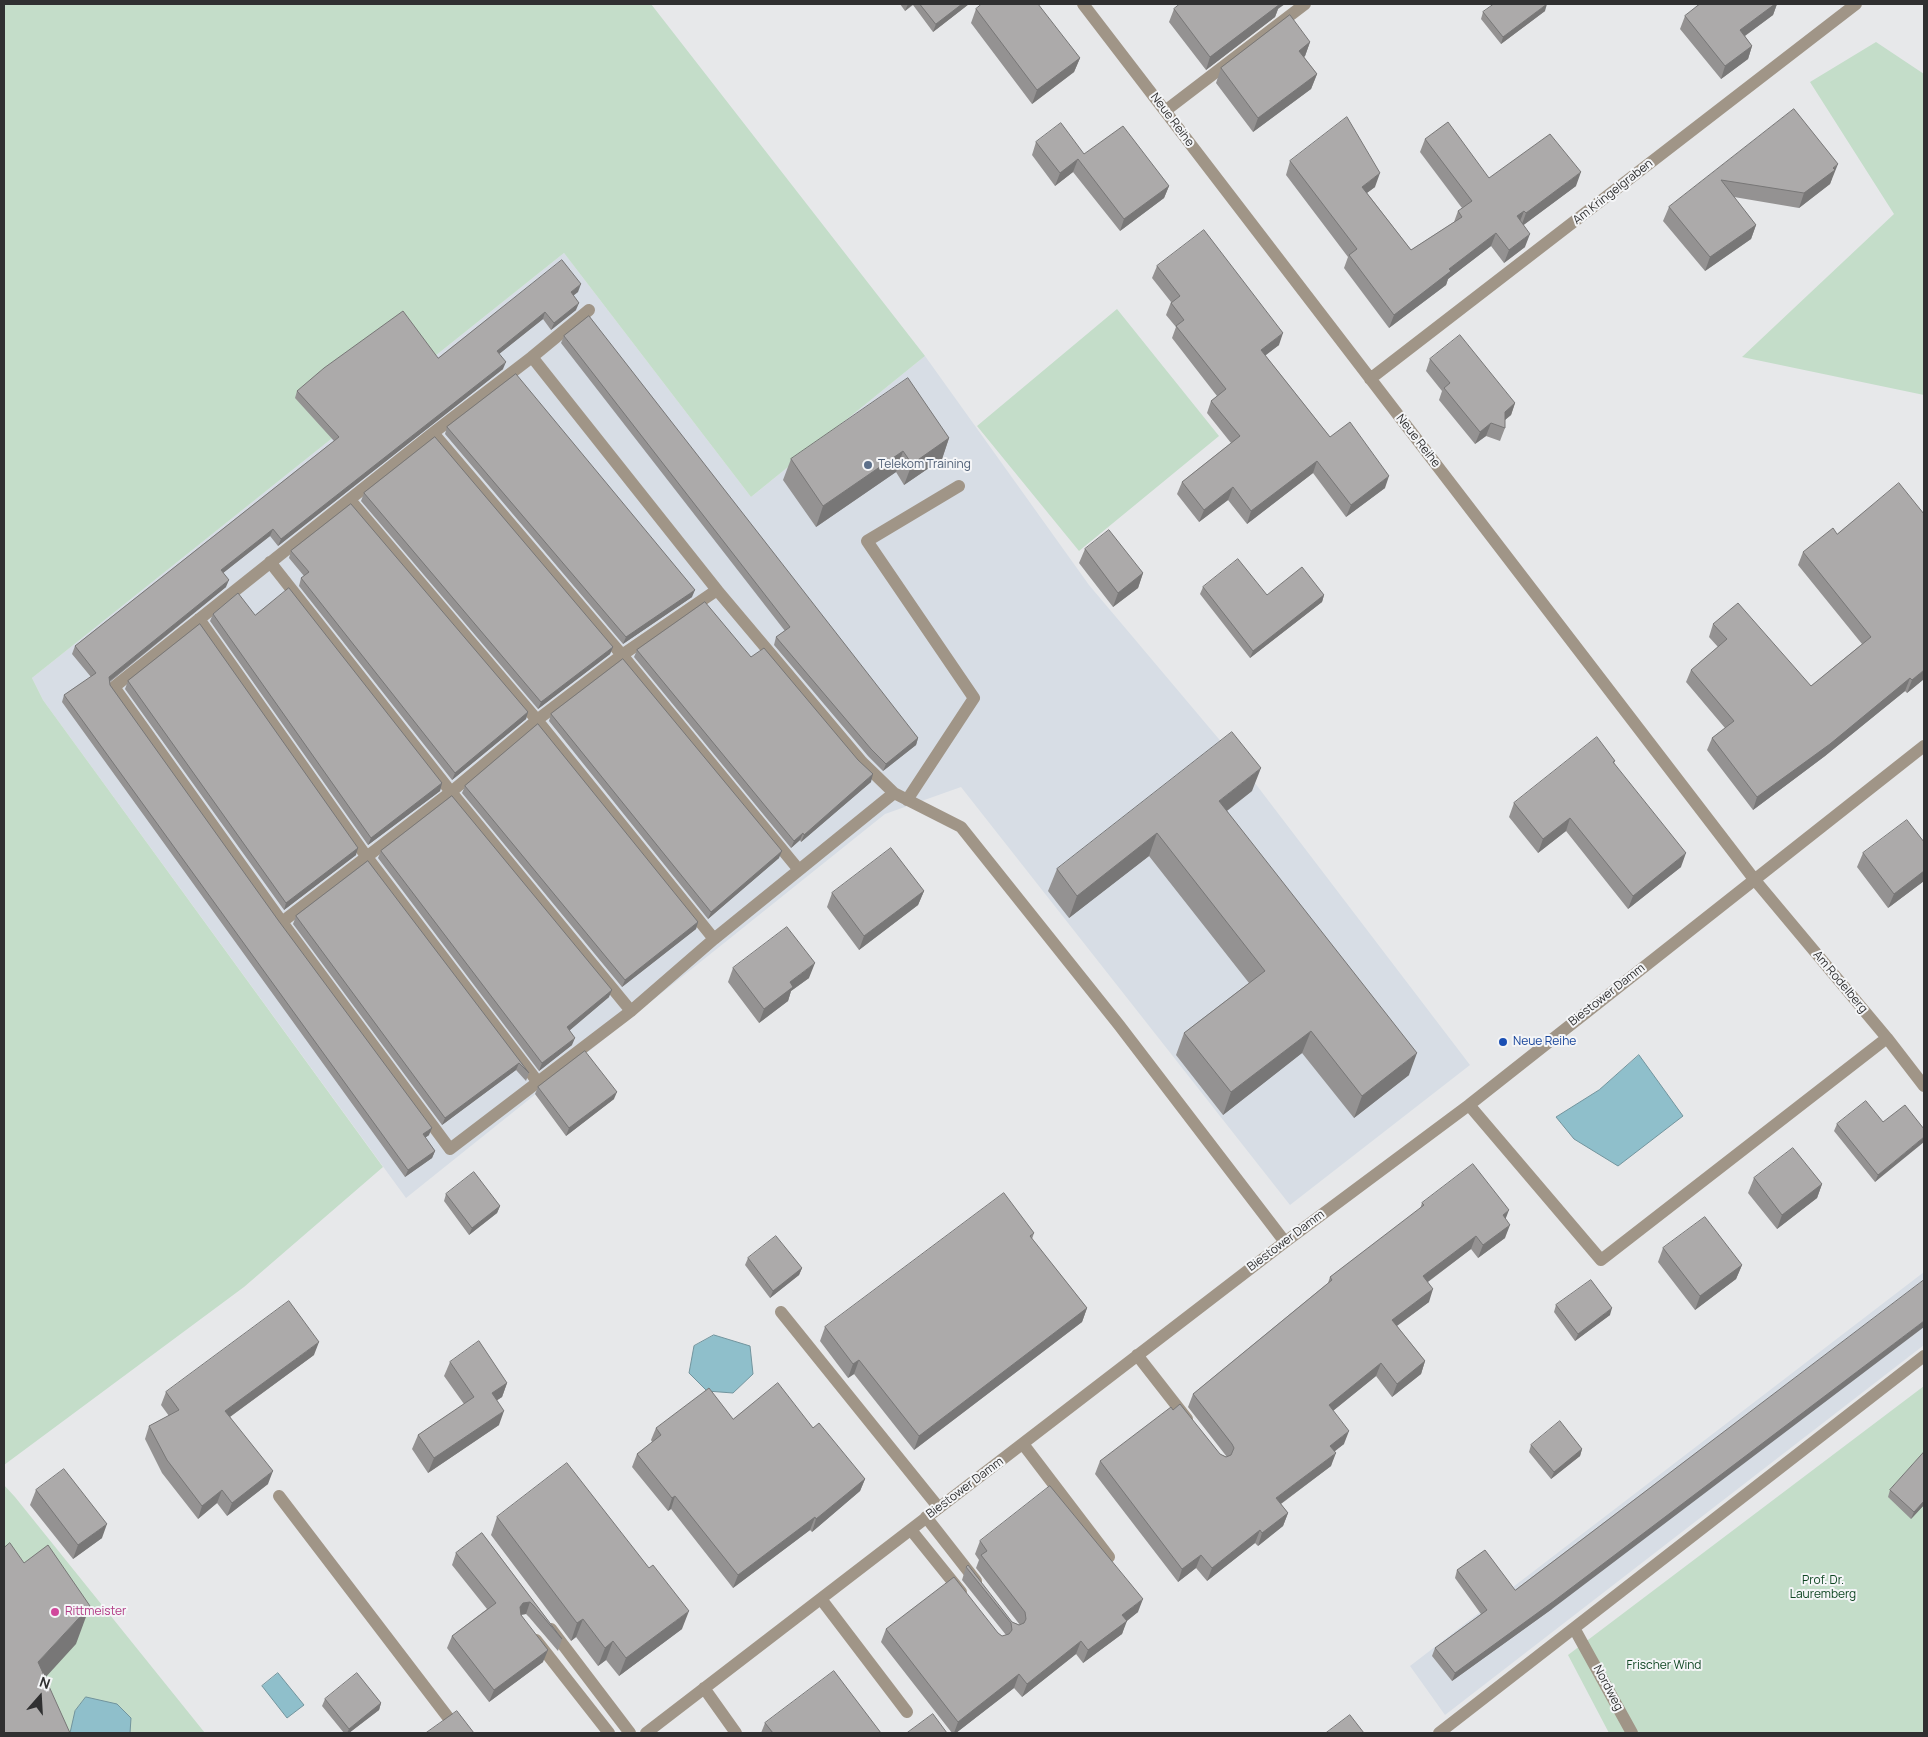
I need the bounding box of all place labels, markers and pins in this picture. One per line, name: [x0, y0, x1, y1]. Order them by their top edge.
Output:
place label: Telekom Training: [878, 458, 971, 472]
marker: Telekom Training: [862, 459, 874, 471]
place label: Neue Reihe: [1513, 1035, 1576, 1049]
marker: Neue Reihe: [1497, 1036, 1509, 1048]
place label: Rittmeister: [65, 1605, 126, 1619]
marker: Rittmeister: [49, 1606, 61, 1618]

